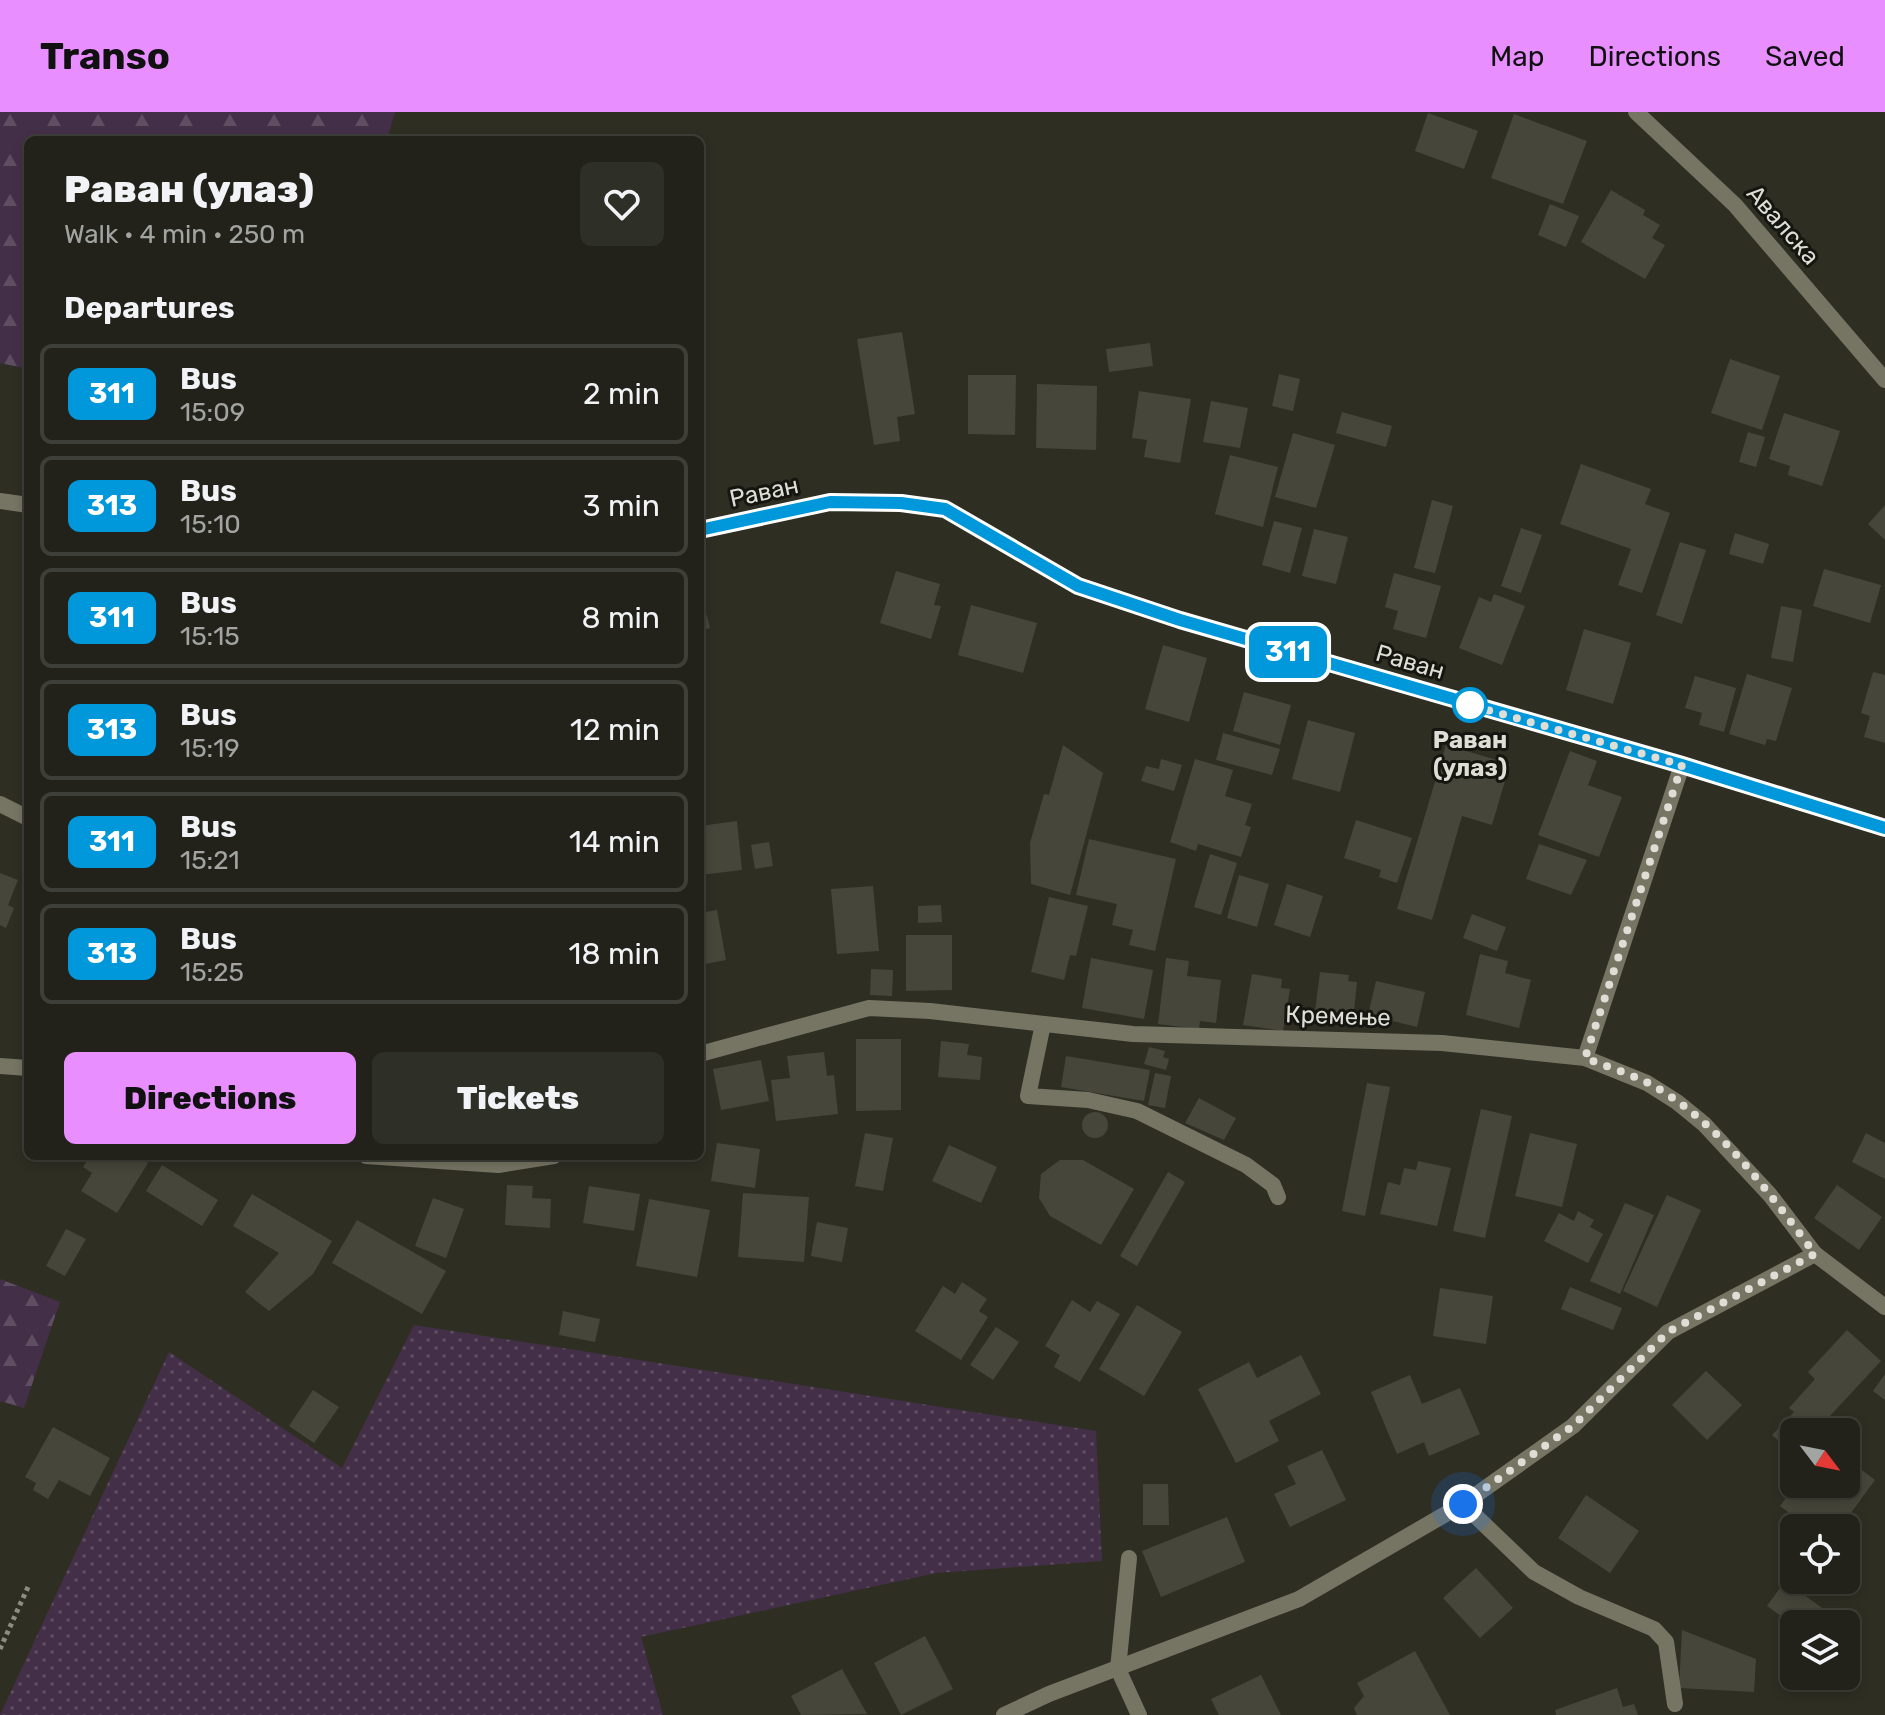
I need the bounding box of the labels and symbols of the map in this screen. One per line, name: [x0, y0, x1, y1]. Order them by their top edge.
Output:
street label: Авалска: [1741, 180, 1825, 270]
street label: Раван: [727, 471, 801, 513]
line badge: 311: [1242, 626, 1334, 678]
street label: Раван: [1373, 639, 1447, 685]
marker: Раван (улаз): [1453, 688, 1487, 722]
place label: Раван (улаз): [1433, 726, 1507, 782]
street label: Кремење: [1285, 1000, 1391, 1032]
north arrow: [1780, 1418, 1860, 1498]
your location: [1443, 1484, 1483, 1524]

